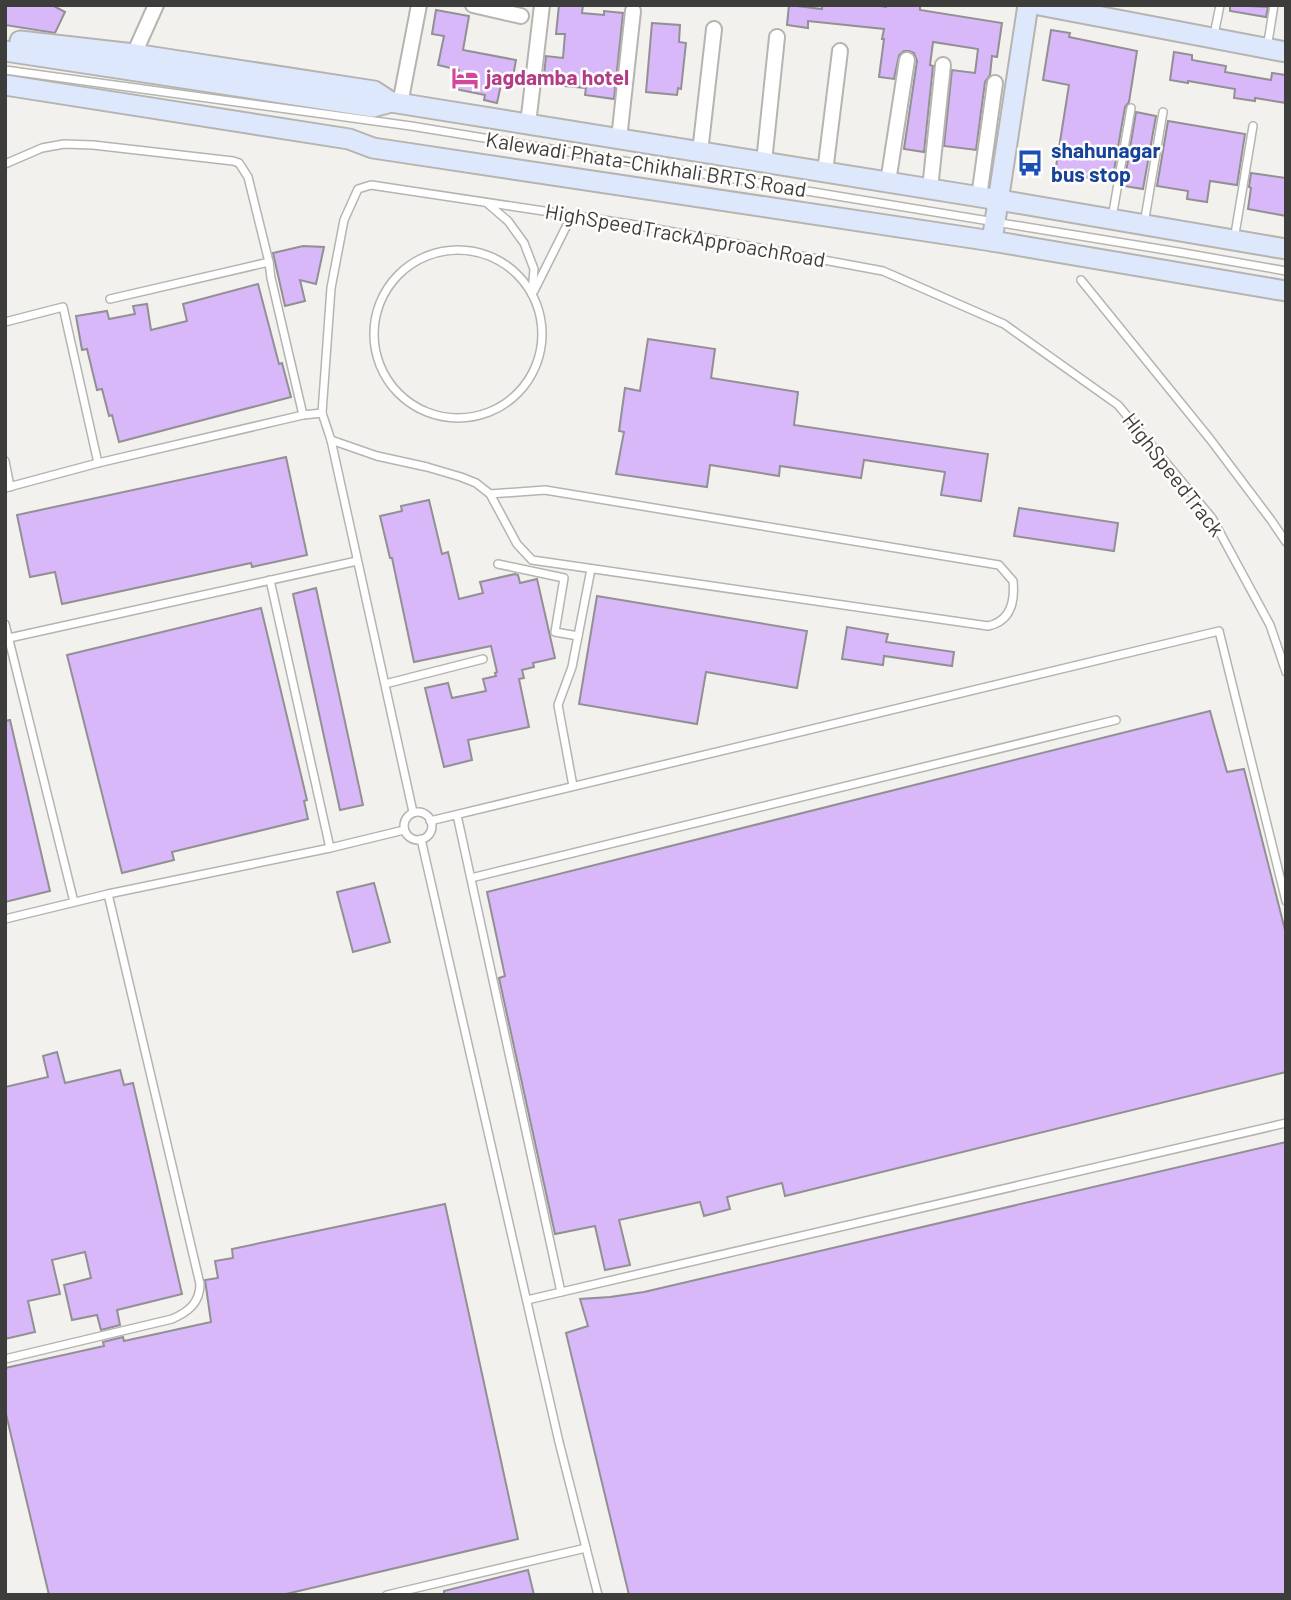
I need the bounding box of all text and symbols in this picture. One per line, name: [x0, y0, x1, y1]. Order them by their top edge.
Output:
hotel icon: jagdamba hotel: [450, 63, 480, 93]
place label: jagdamba hotel: [484, 64, 629, 89]
street label: Kalewadi Phata-Chikhali BRTS Road: [484, 126, 808, 201]
place label: shahunagar bus stop: [1051, 137, 1160, 186]
bus stop icon: shahunagar bus stop: [1015, 148, 1045, 178]
street label: HighSpeedTrackApproachRoad: [543, 198, 827, 272]
street label: HighSpeedTrack: [1118, 407, 1230, 541]

